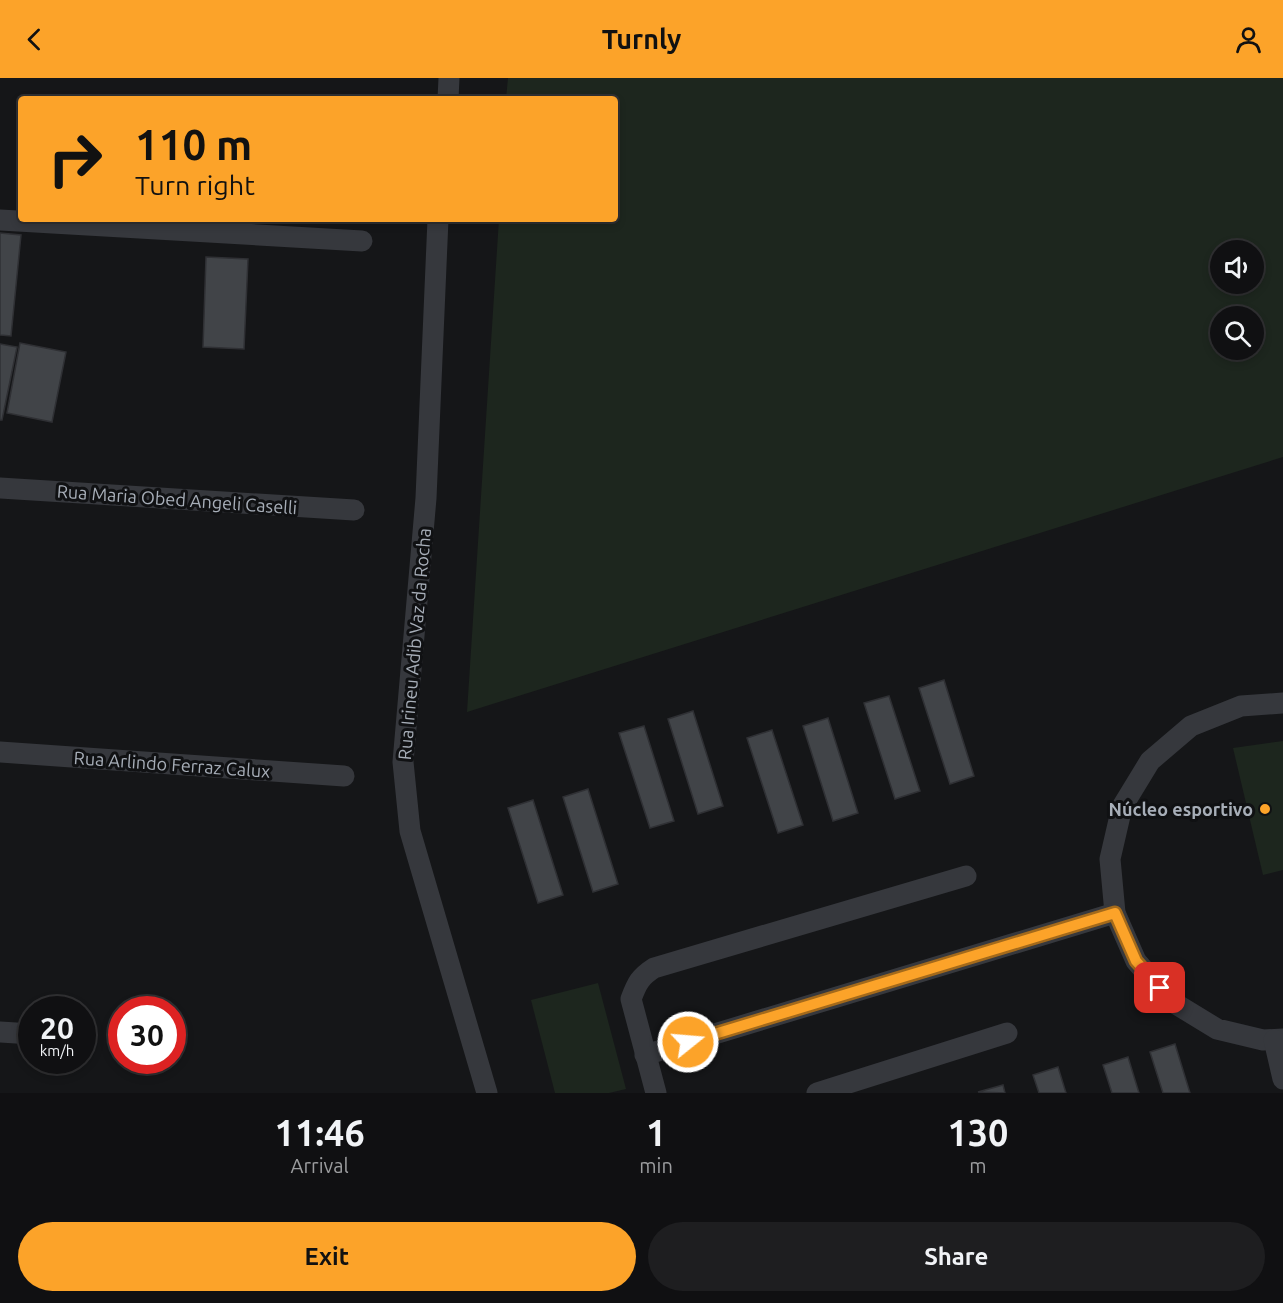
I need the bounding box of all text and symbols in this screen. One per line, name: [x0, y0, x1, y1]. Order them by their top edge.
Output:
icon: back: [18, 23, 51, 56]
icon: person: [1232, 23, 1265, 56]
text: Turnly: [602, 24, 681, 54]
icon: right: [36, 120, 114, 198]
text: 110 m: [135, 121, 252, 168]
text: Turn right: [135, 170, 255, 200]
map controls: [1210, 240, 1264, 360]
button: sound: [1210, 240, 1264, 294]
button: search: [1210, 306, 1264, 360]
street label: Rua Maria Obed Angeli Caselli: [56, 481, 298, 517]
street label: Rua Irineu Adib Vaz da Rocha: [394, 527, 434, 761]
street label: Rua Arlindo Ferraz Calux: [73, 747, 271, 781]
place label: Núcleo esportivo: [1109, 799, 1253, 819]
marker: Núcleo esportivo: [1258, 802, 1272, 816]
pin: [1134, 962, 1185, 1013]
icon: arrive: [1143, 971, 1176, 1004]
speed limit sign: 30: [108, 996, 186, 1074]
position arrow: [656, 1010, 720, 1074]
text: 20: [40, 1011, 74, 1045]
text: km/h: [40, 1042, 74, 1059]
text: 11:46: [275, 1112, 365, 1153]
text: 1: [646, 1112, 666, 1153]
text: 130: [947, 1112, 1008, 1153]
text: Arrival: [291, 1154, 349, 1177]
text: min: [639, 1154, 673, 1177]
text: m: [969, 1154, 987, 1177]
button: Exit: [18, 1222, 636, 1291]
button: Share: [648, 1222, 1265, 1291]

